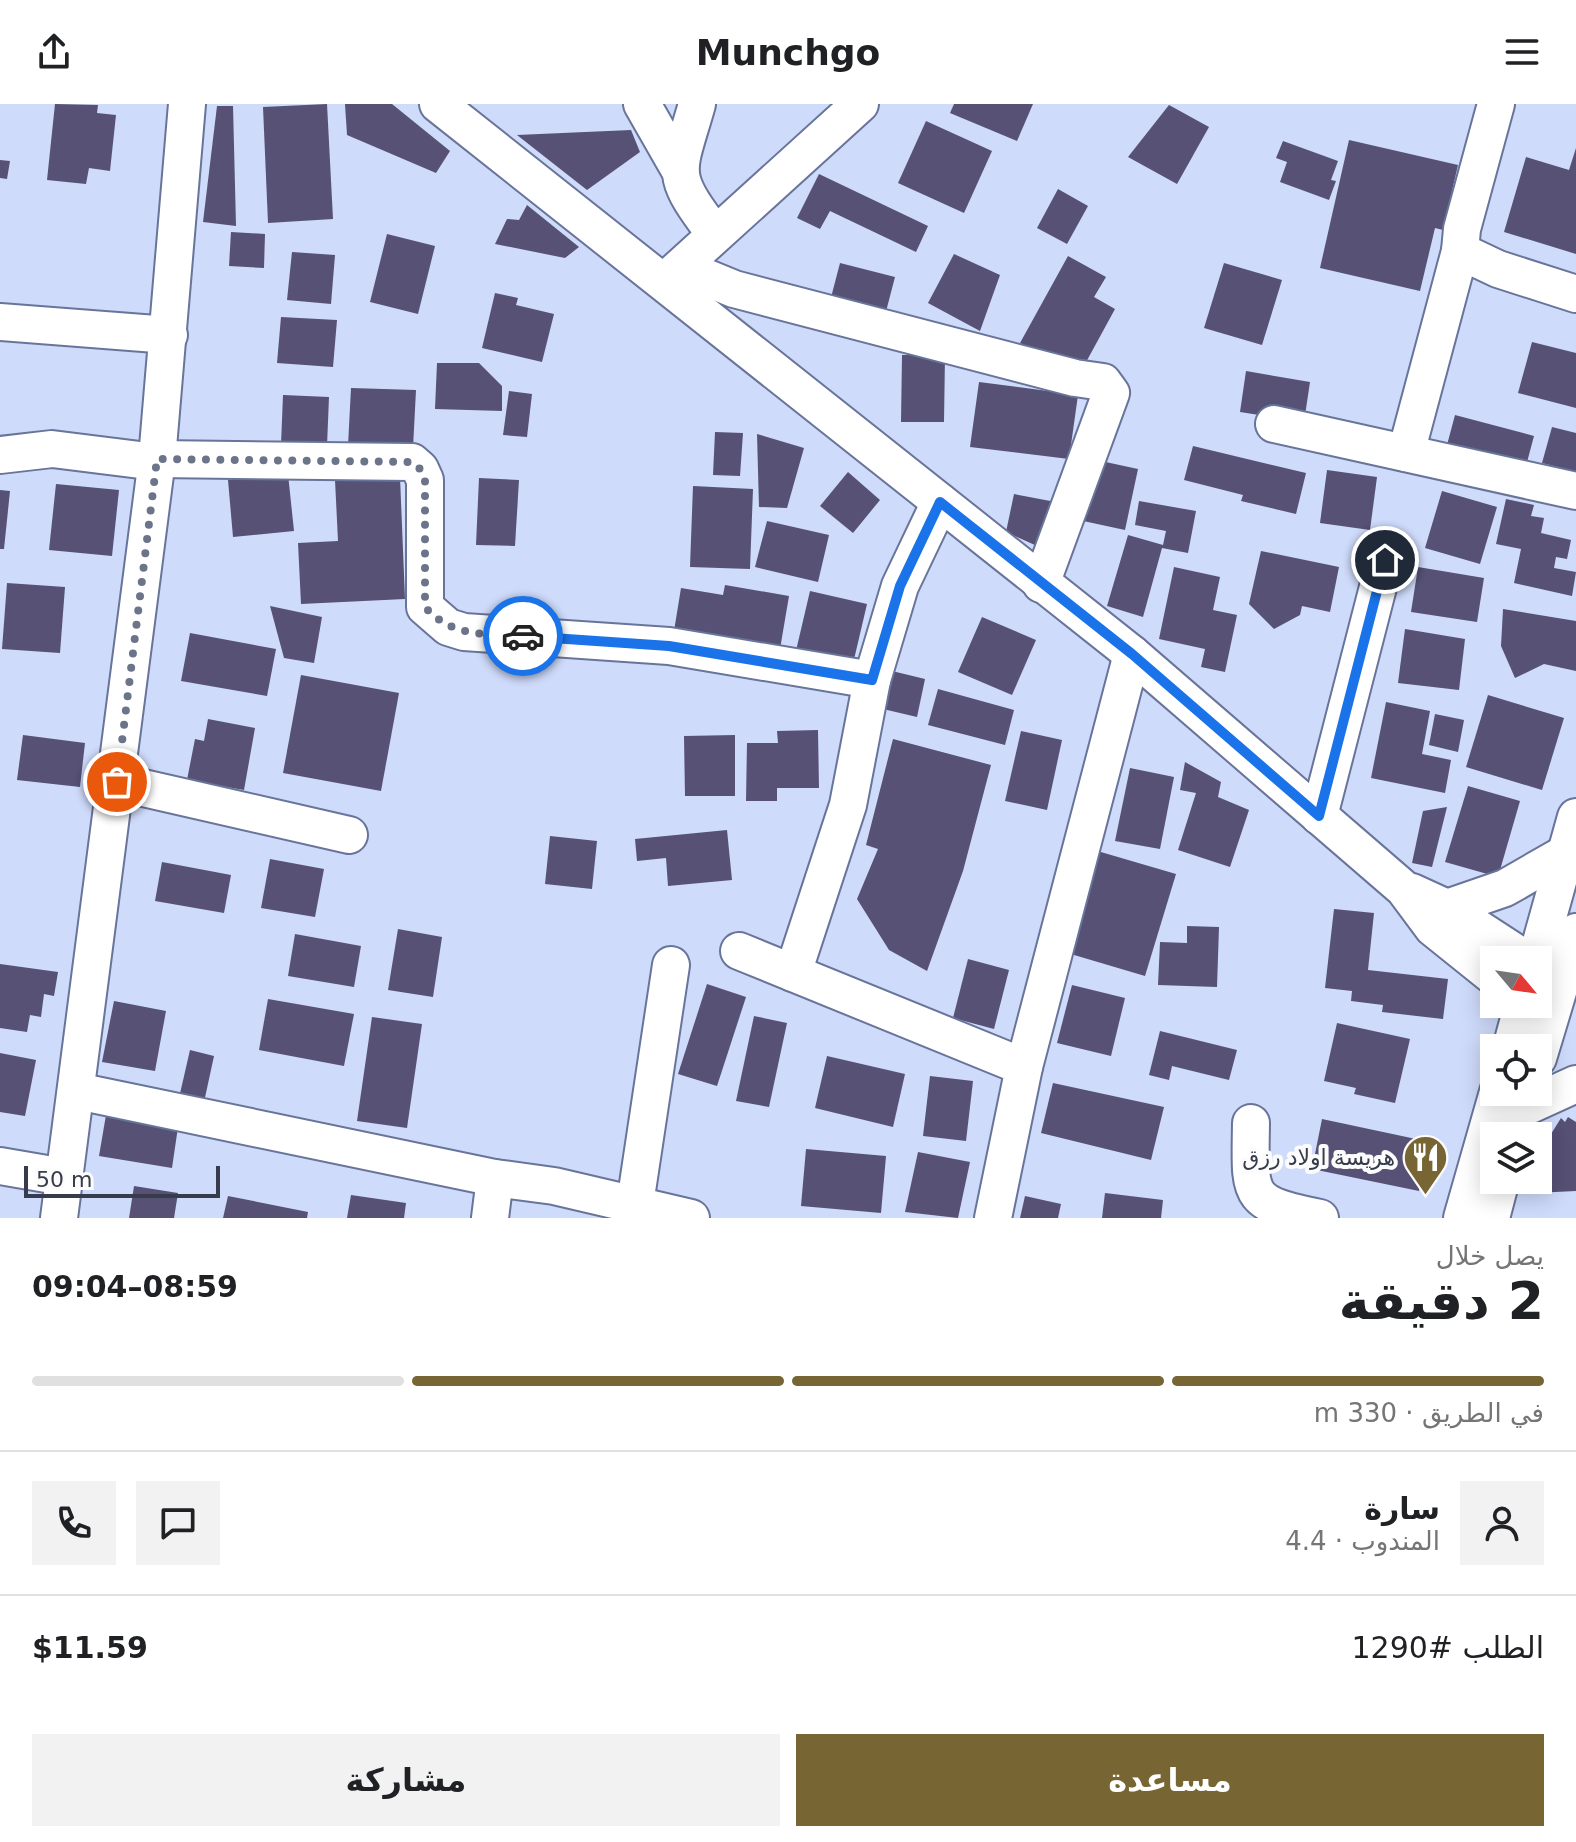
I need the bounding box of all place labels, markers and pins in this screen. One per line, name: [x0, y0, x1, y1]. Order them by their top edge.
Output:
pin: [1351, 526, 1419, 594]
pin: [83, 748, 151, 816]
restaurant icon: هريسة اولاد رزق: [1402, 1133, 1450, 1196]
place label: هريسة اولاد رزق: [1242, 1145, 1395, 1170]

